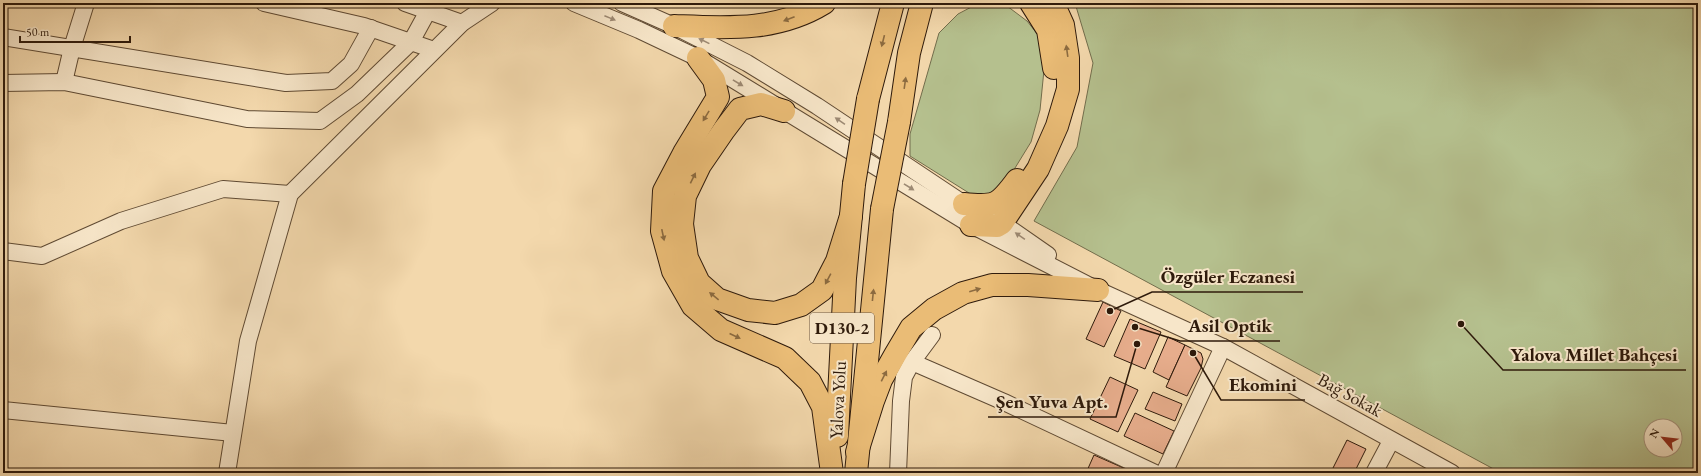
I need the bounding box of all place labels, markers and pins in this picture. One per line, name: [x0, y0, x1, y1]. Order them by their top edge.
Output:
callout: Özgüler Eczanesi: [1152, 261, 1303, 292]
callout: Asil Optik: [1180, 310, 1280, 341]
callout: Yalova Millet Bahçesi: [1503, 339, 1686, 370]
callout: Ekomini: [1221, 369, 1305, 400]
callout: Şen Yuva Apt.: [988, 386, 1116, 417]

